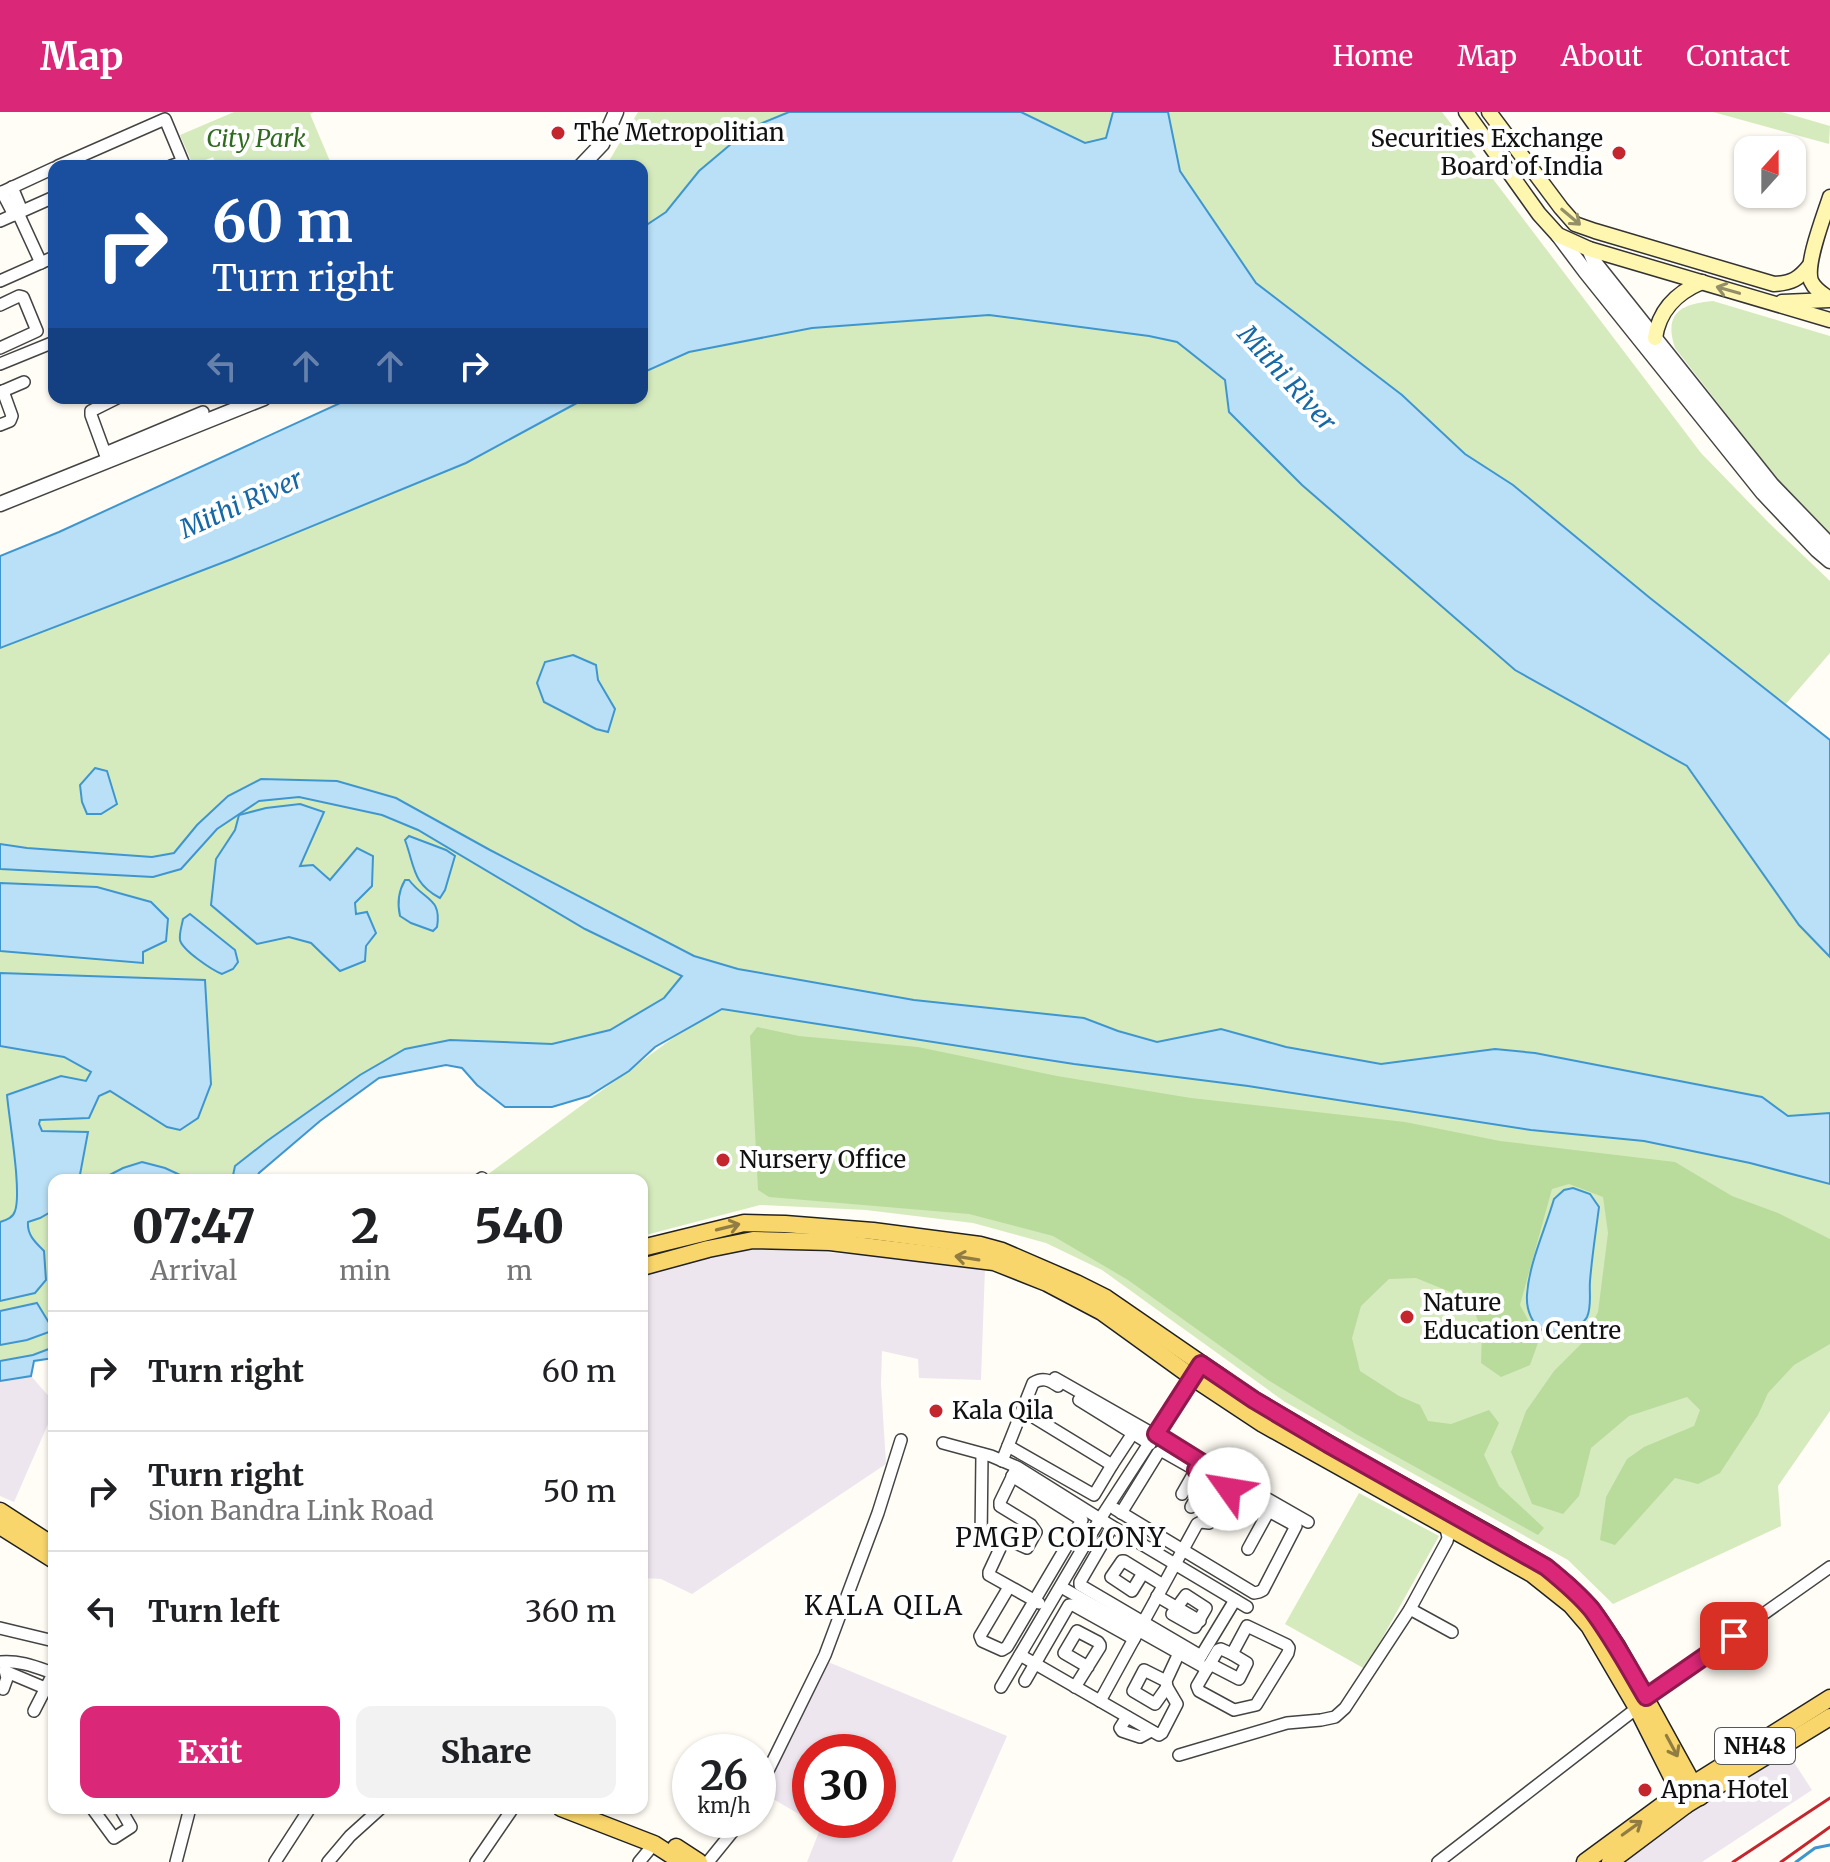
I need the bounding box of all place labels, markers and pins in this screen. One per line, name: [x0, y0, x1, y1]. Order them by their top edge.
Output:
place label: The Metropolitian: [574, 117, 785, 148]
place label: Securities Exchange Board of India: [1370, 123, 1603, 182]
marker: The Metropolitian: [549, 124, 567, 142]
marker: Securities Exchange Board of India: [1610, 144, 1628, 162]
place label: Nursery Office: [739, 1144, 906, 1175]
marker: Nursery Office: [714, 1151, 732, 1169]
place label: Nature Education Centre: [1423, 1287, 1621, 1346]
marker: Nature Education Centre: [1398, 1308, 1416, 1326]
place label: Kala Qila: [952, 1395, 1054, 1426]
marker: Kala Qila: [927, 1402, 945, 1420]
pin: [1700, 1602, 1768, 1670]
place label: Apna Hotel: [1660, 1774, 1789, 1805]
marker: Apna Hotel: [1636, 1781, 1654, 1799]

